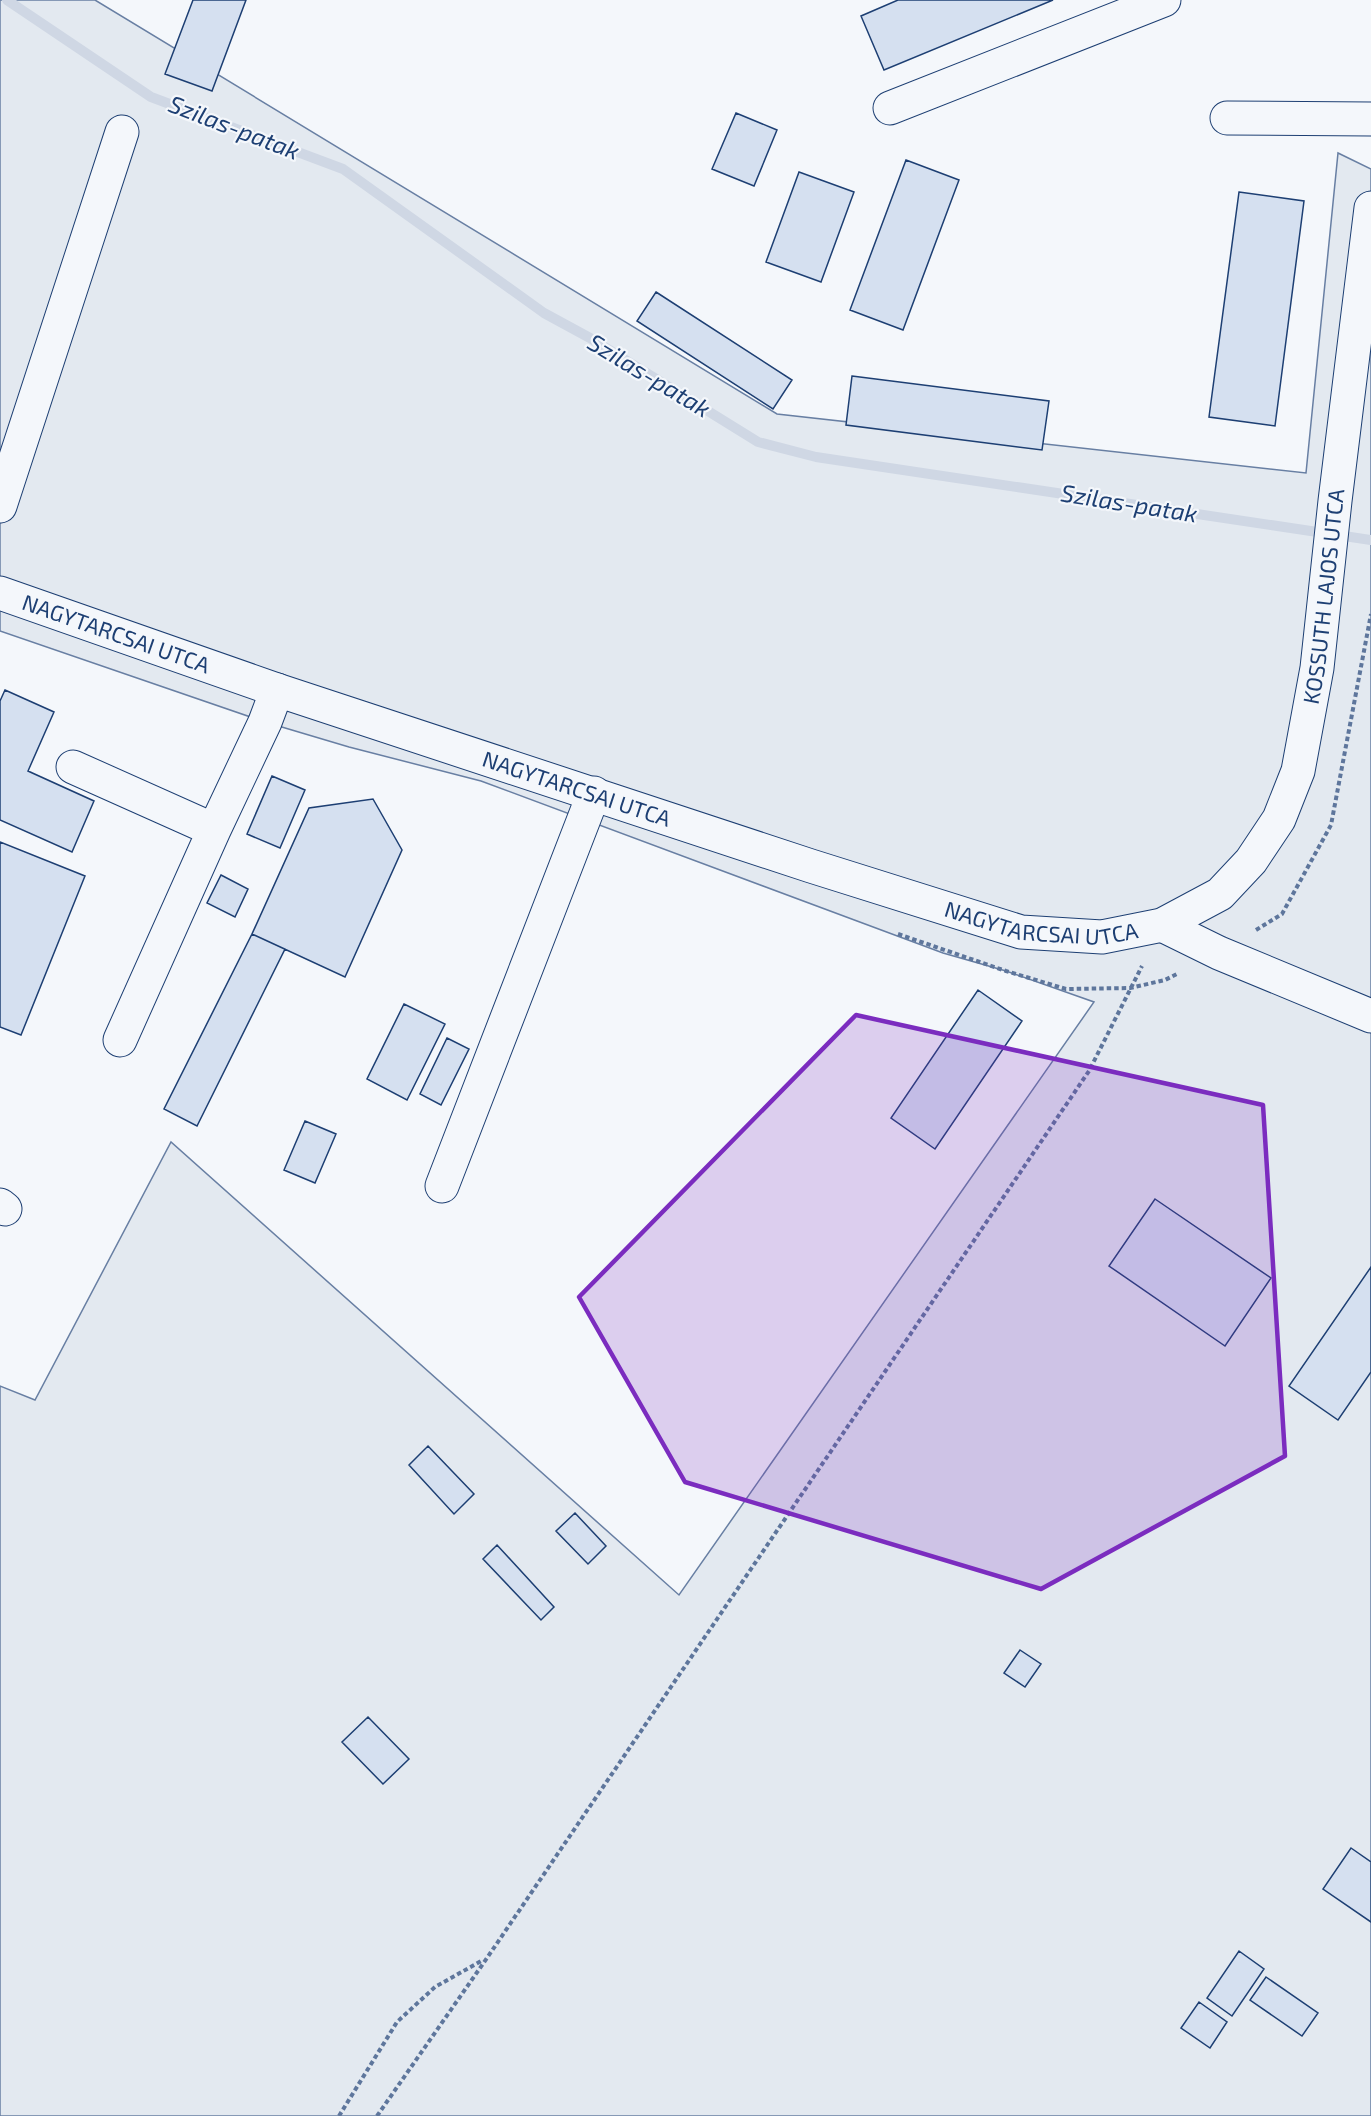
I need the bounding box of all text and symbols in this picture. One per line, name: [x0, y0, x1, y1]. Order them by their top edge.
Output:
water label: Szilas-patak: [165, 88, 304, 165]
water label: Szilas-patak: [583, 327, 716, 423]
water label: Szilas-patak: [1059, 477, 1200, 528]
street label: KOSSUTH LAJOS UTCA: [1297, 487, 1348, 706]
street label: NAGYTARCSAI UTCA: [19, 588, 214, 678]
street label: NAGYTARCSAI UTCA: [479, 745, 675, 831]
street label: NAGYTARCSAI UTCA: [942, 895, 1140, 949]

